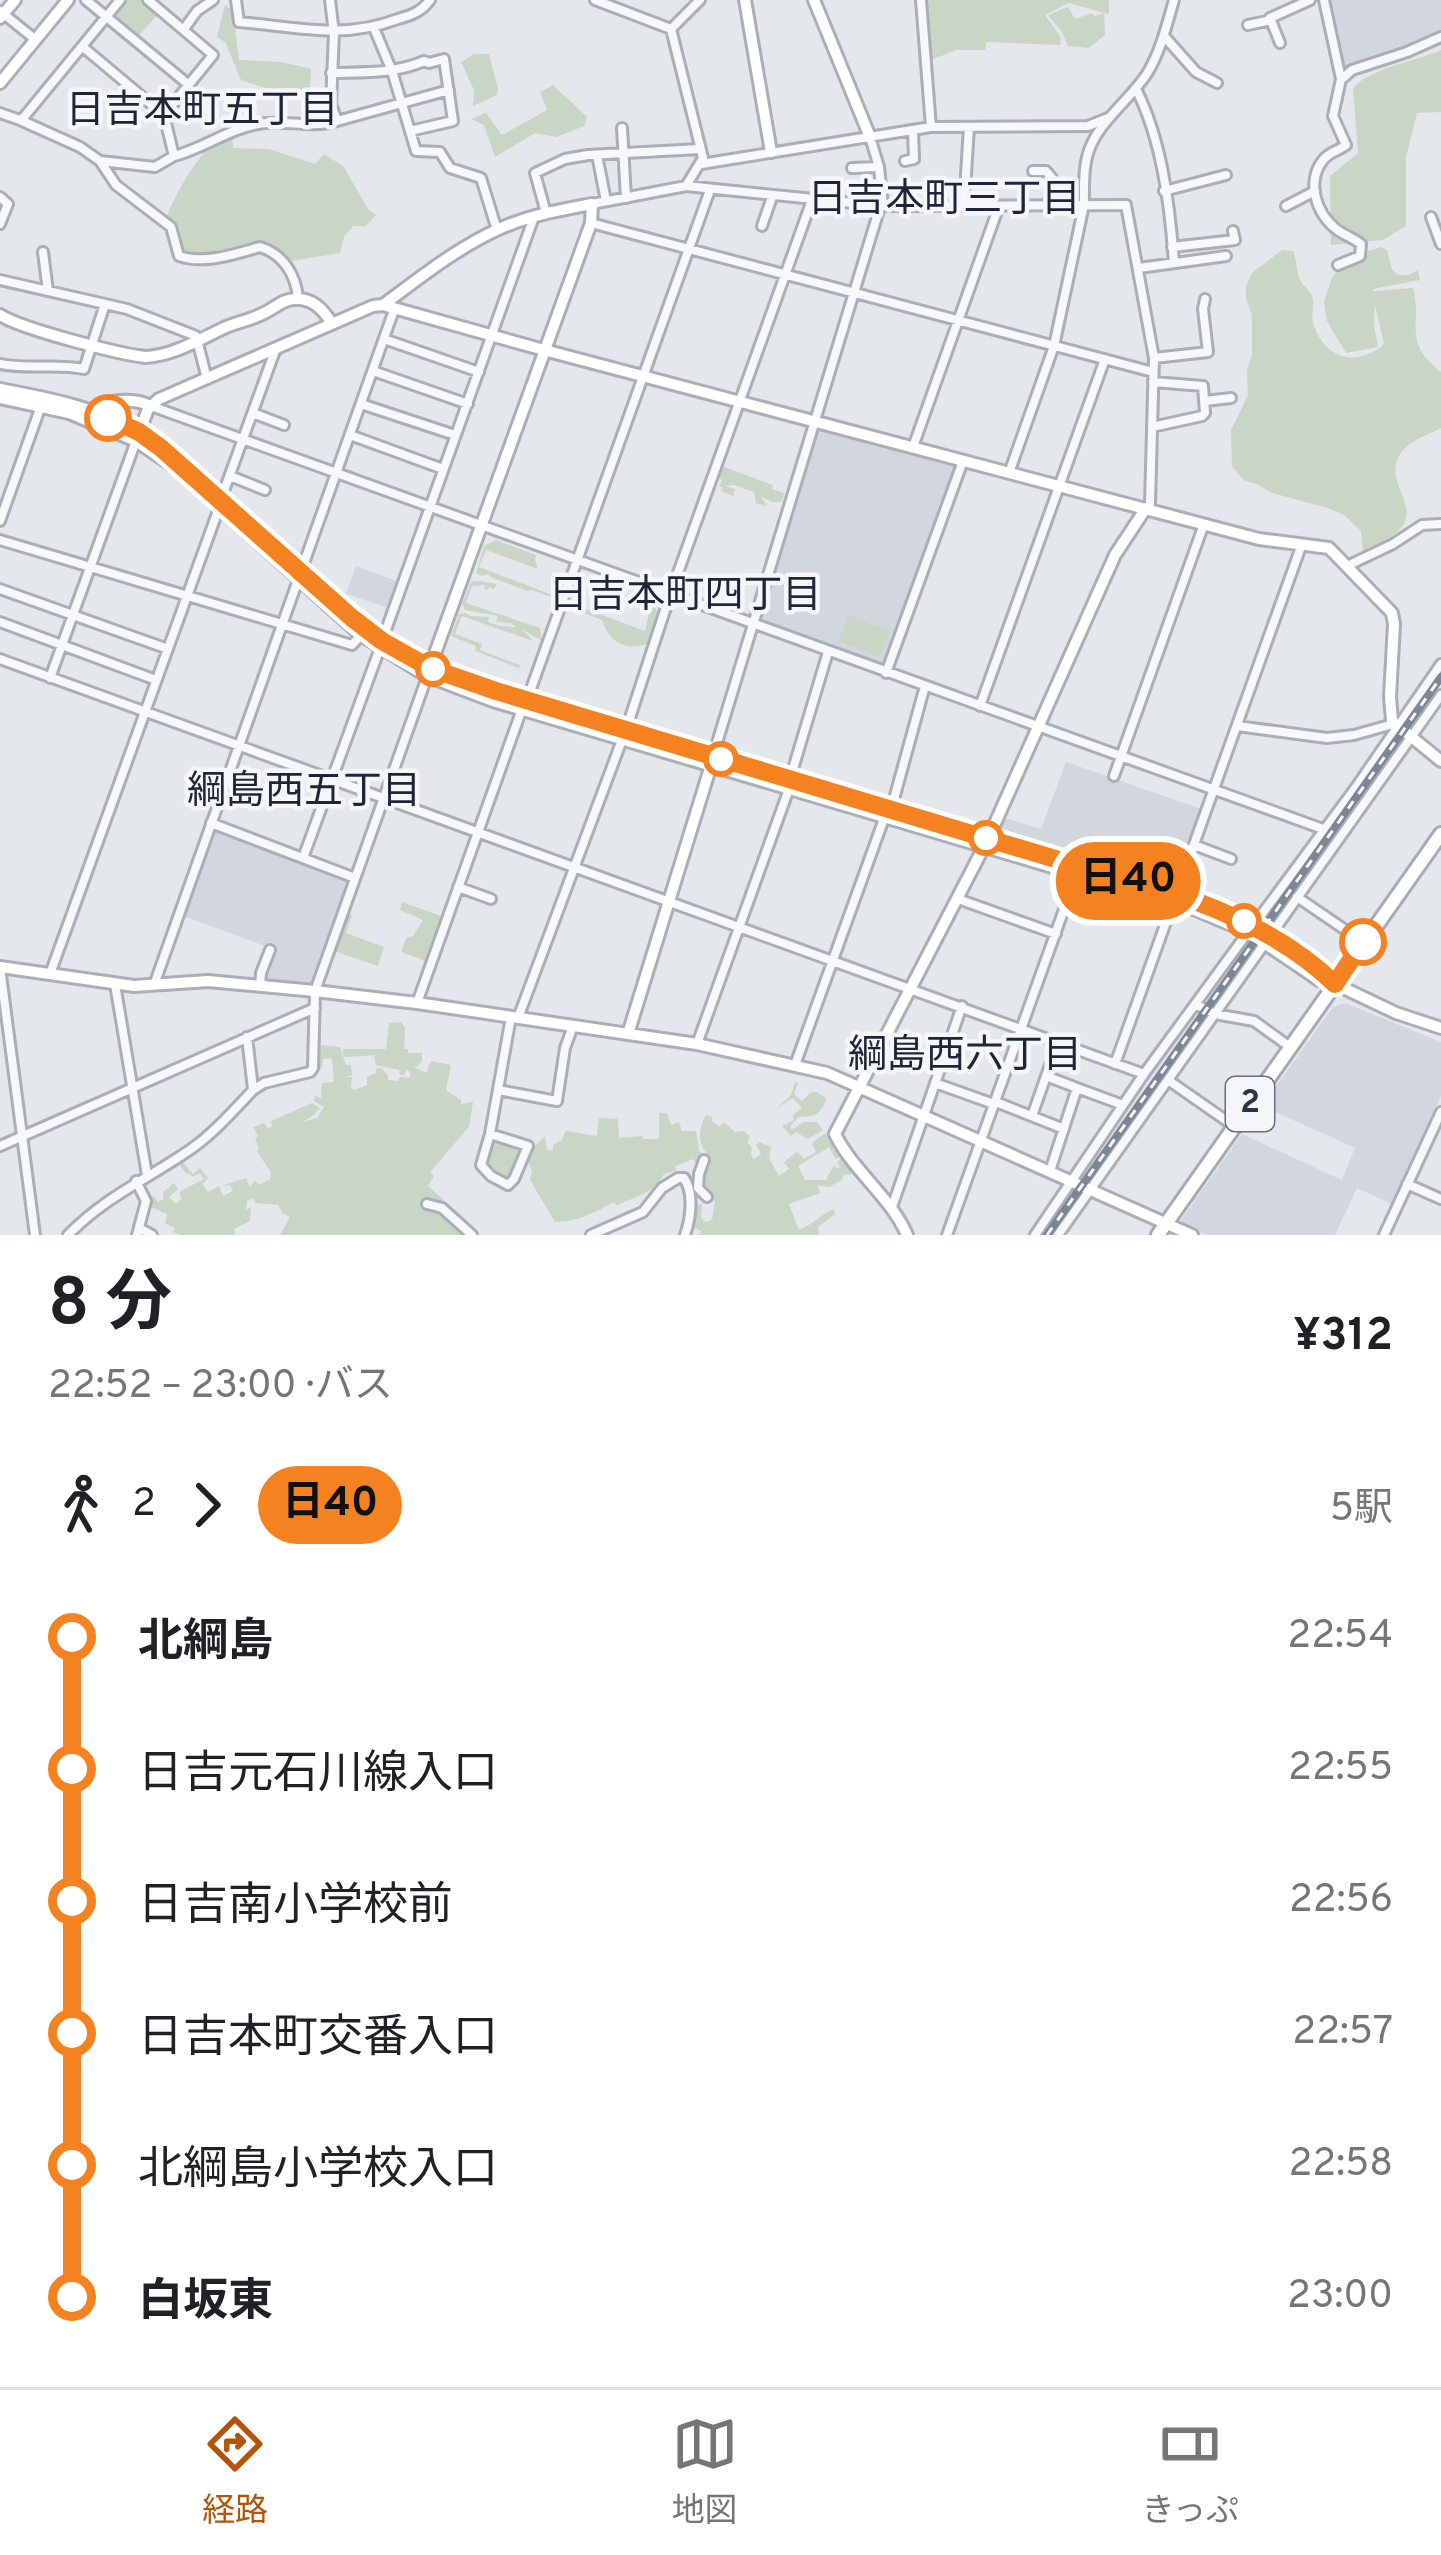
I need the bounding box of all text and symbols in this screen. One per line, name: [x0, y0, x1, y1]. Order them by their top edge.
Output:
district label: 日吉本町五丁目: [65, 88, 339, 137]
district label: 日吉本町三丁目: [807, 177, 1081, 226]
unlabelled marker: [86, 396, 130, 440]
district label: 日吉本町四丁目: [548, 573, 822, 622]
unlabelled marker: [417, 653, 449, 685]
unlabelled marker: [705, 743, 737, 775]
district label: 綱島西五丁目: [187, 769, 421, 818]
unlabelled marker: [970, 822, 1002, 854]
line badge: 日40: [1059, 842, 1197, 920]
text: 日40: [1080, 854, 1176, 907]
unlabelled marker: [1228, 905, 1260, 937]
unlabelled marker: [1341, 920, 1385, 964]
district label: 綱島西六丁目: [848, 1033, 1082, 1082]
road number: 2: [1226, 1077, 1274, 1131]
text: 8 分: [48, 1265, 172, 1348]
text: ¥312: [1293, 1309, 1393, 1366]
text: 22:52 – 23:00 · バス: [48, 1363, 393, 1412]
icon: walk: [48, 1472, 114, 1538]
icon: forward: [174, 1472, 240, 1538]
text: 日40: [282, 1478, 378, 1531]
text: 2: [132, 1481, 156, 1530]
text: 5駅: [1330, 1486, 1393, 1535]
text: 22:54: [1287, 1613, 1393, 1662]
text: 北綱島: [138, 1615, 273, 1672]
text: 22:55: [1288, 1745, 1393, 1794]
text: 日吉元石川線入口: [138, 1747, 498, 1804]
text: 22:56: [1289, 1877, 1393, 1926]
text: 日吉南小学校前: [138, 1879, 453, 1936]
text: 22:57: [1292, 2009, 1393, 2058]
text: 日吉本町交番入口: [138, 2011, 498, 2068]
text: 22:58: [1288, 2141, 1393, 2190]
text: 北綱島小学校入口: [138, 2143, 498, 2200]
text: 23:00: [1287, 2273, 1393, 2322]
text: 白坂東: [138, 2275, 273, 2332]
tab: 経路: [202, 2411, 268, 2534]
tab: 地図: [672, 2411, 738, 2534]
tab: きっぷ: [1141, 2411, 1239, 2534]

